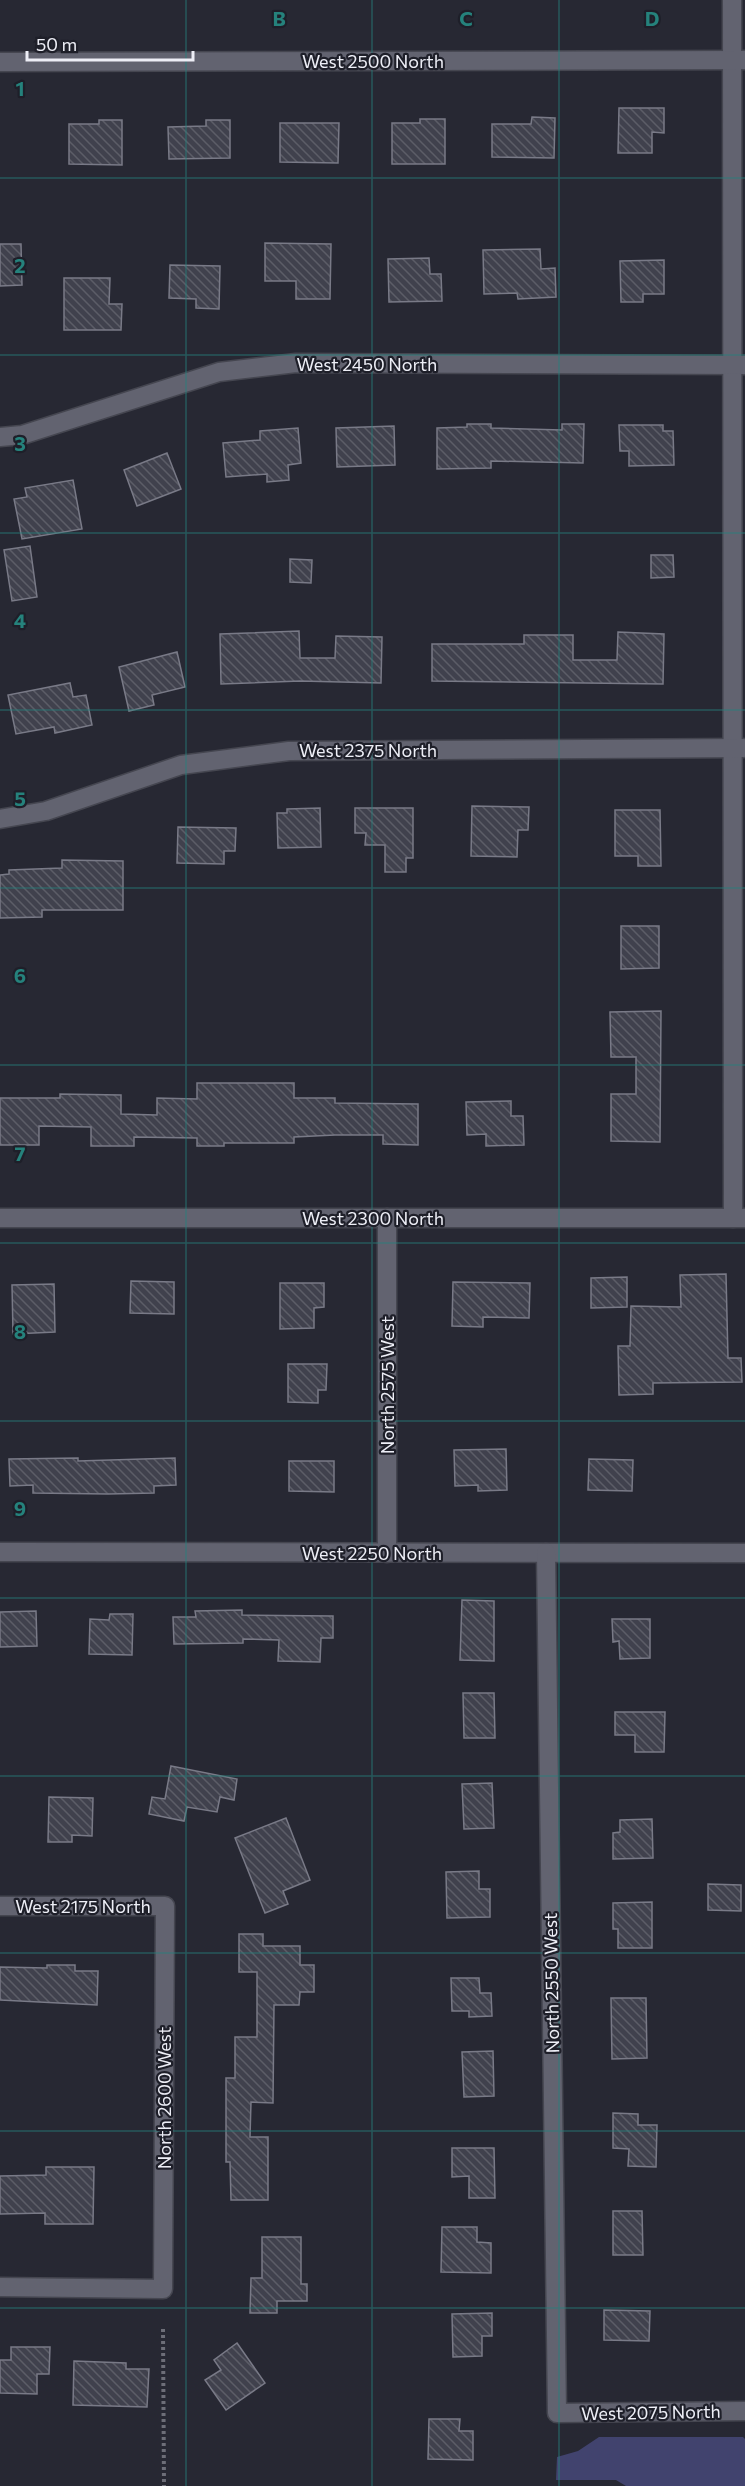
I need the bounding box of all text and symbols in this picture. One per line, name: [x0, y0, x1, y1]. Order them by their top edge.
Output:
text: B: [272, 6, 286, 30]
text: C: [459, 6, 473, 30]
text: D: [645, 6, 659, 30]
scale bar: [27, 24, 194, 62]
text: 50 m: [36, 33, 77, 55]
street label: West 2500 North: [302, 50, 444, 72]
text: 1: [15, 76, 25, 100]
text: 2: [14, 253, 26, 277]
street label: West 2450 North: [297, 353, 437, 375]
text: 3: [14, 431, 26, 455]
text: 4: [14, 608, 26, 632]
street label: West 2375 North: [299, 739, 437, 761]
text: 5: [14, 786, 26, 810]
text: 6: [14, 963, 26, 987]
text: 7: [15, 1141, 26, 1165]
street label: West 2300 North: [302, 1207, 444, 1229]
street label: North 2575 West: [376, 1316, 398, 1454]
text: 8: [14, 1319, 26, 1343]
text: 9: [14, 1496, 26, 1520]
street label: West 2250 North: [302, 1542, 442, 1564]
street label: West 2175 North: [15, 1895, 151, 1917]
street label: North 2550 West: [539, 1912, 563, 2054]
street label: North 2600 West: [153, 2027, 175, 2169]
street label: West 2075 North: [581, 2400, 721, 2424]

